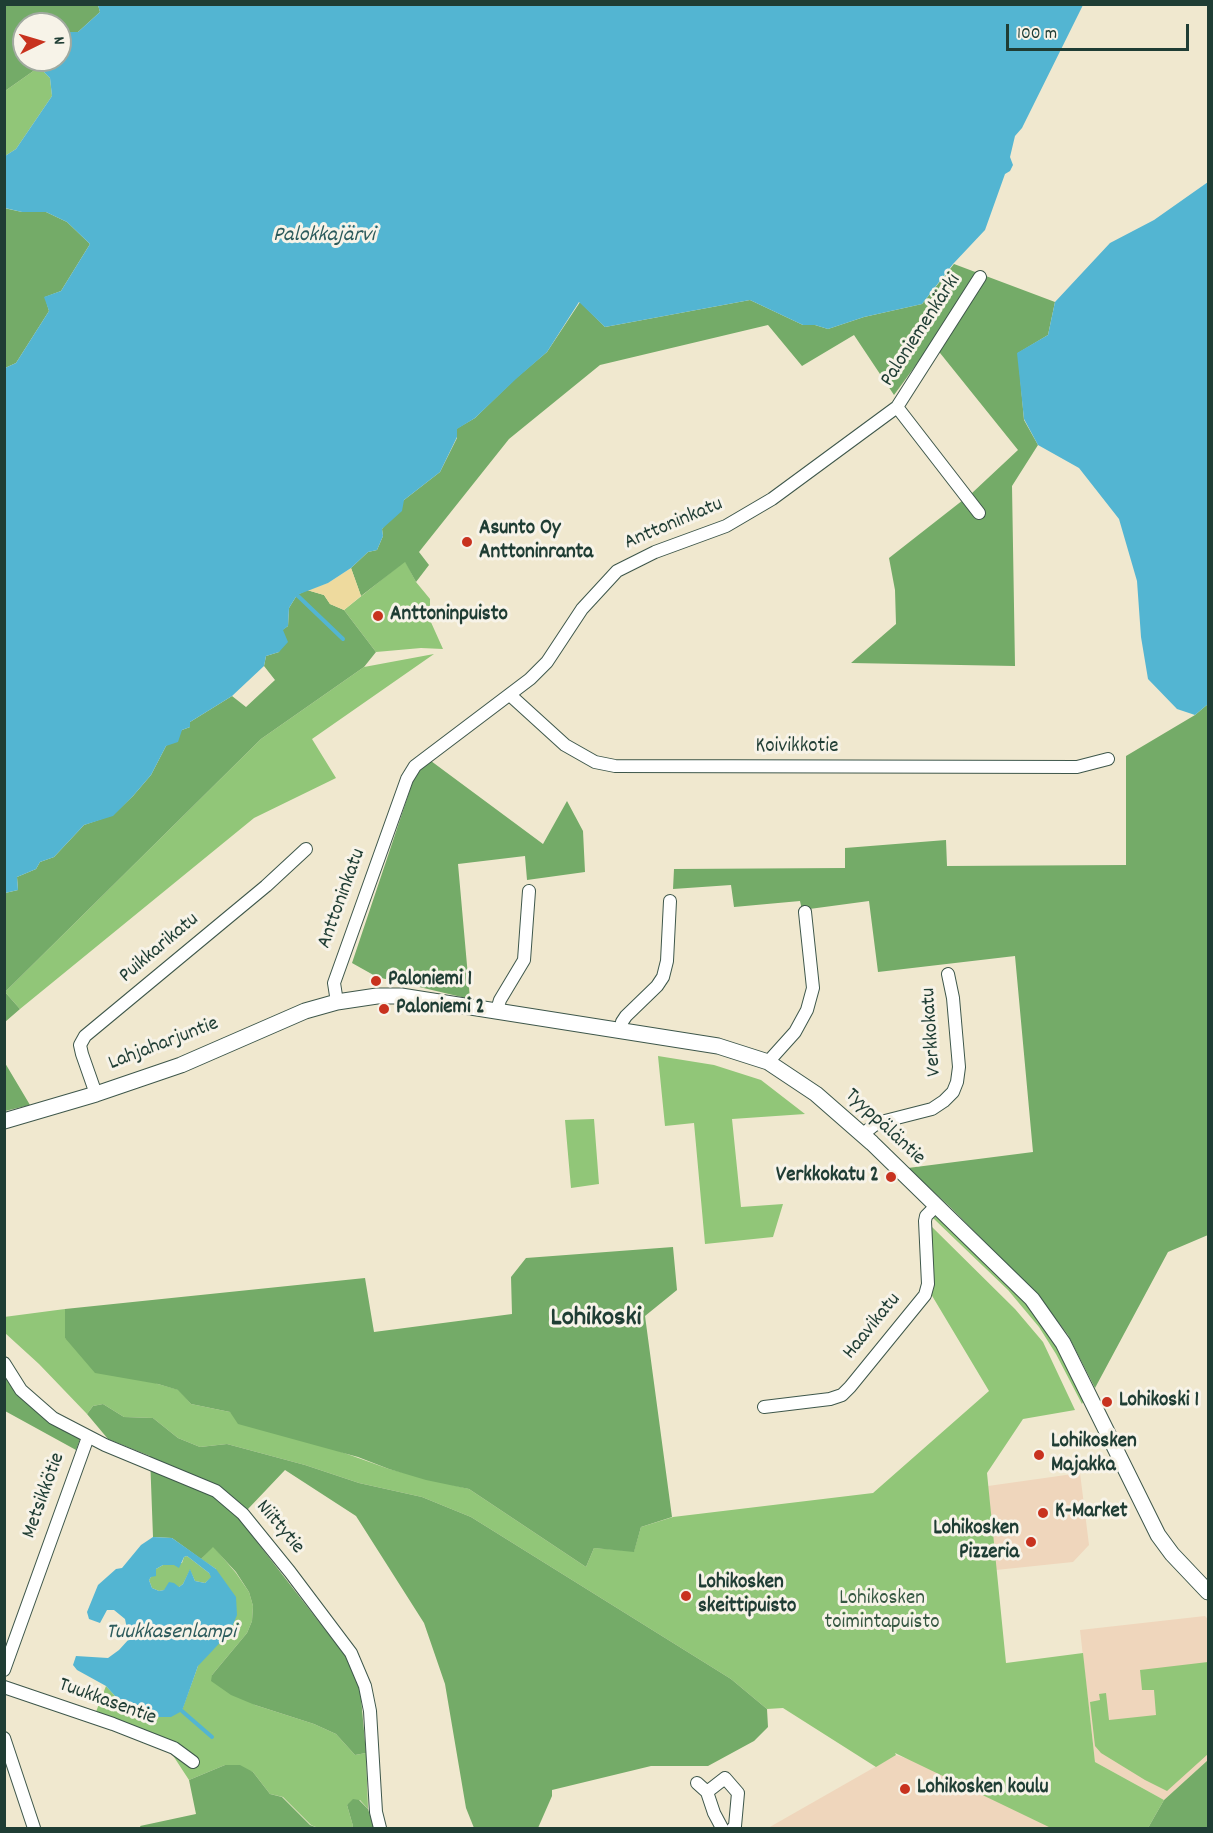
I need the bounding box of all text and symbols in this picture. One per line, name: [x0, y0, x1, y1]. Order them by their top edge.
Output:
north arrow: [12, 12, 72, 72]
scale bar: [1009, 12, 1192, 50]
text: 100 m: [1017, 22, 1057, 47]
text: N: [47, 36, 70, 46]
water label: Palokkajärvi: [273, 224, 375, 250]
street label: Paloniemenkärki: [876, 270, 968, 392]
street label: Anttoninkatu: [621, 493, 727, 557]
place label: Asunto Oy Anttoninranta: [479, 517, 593, 567]
marker: Asunto Oy Anttoninranta: [460, 535, 474, 549]
place label: Anttoninpuisto: [390, 603, 508, 629]
marker: Anttoninpuisto: [371, 609, 385, 623]
street label: Koivikkotie: [756, 735, 838, 761]
street label: Anttoninkatu: [313, 846, 373, 952]
street label: Puikkarikatu: [115, 908, 205, 990]
place label: Paloniemi 1: [388, 968, 472, 994]
marker: Paloniemi 1: [369, 974, 383, 988]
street label: Verkkokatu: [917, 987, 949, 1077]
place label: Paloniemi 2: [396, 996, 485, 1022]
marker: Paloniemi 2: [377, 1002, 391, 1016]
street label: Lahjaharjuntie: [105, 1012, 223, 1078]
street label: Tyyppäläntie: [838, 1084, 930, 1172]
place label: Verkkokatu 2: [776, 1164, 879, 1190]
marker: Verkkokatu 2: [884, 1170, 898, 1184]
street label: Haavikatu: [839, 1289, 907, 1365]
district label: Lohikoski: [551, 1304, 641, 1336]
place label: Lohikoski 1: [1119, 1389, 1199, 1415]
marker: Lohikoski 1: [1100, 1395, 1114, 1409]
place label: Lohikosken Majakka: [1051, 1430, 1137, 1480]
marker: Lohikosken Majakka: [1032, 1448, 1046, 1462]
street label: Metsikkötie: [18, 1450, 72, 1542]
street label: Niittytie: [249, 1496, 309, 1560]
place label: K-Market: [1055, 1500, 1127, 1526]
marker: K-Market: [1036, 1506, 1050, 1520]
place label: Lohikosken Pizzeria: [933, 1517, 1019, 1567]
marker: Lohikosken Pizzeria: [1024, 1535, 1038, 1549]
place label: Lohikosken skeittipuisto: [698, 1571, 796, 1621]
park label: Lohikosken toimintapuisto: [824, 1587, 940, 1637]
marker: Lohikosken skeittipuisto: [679, 1589, 693, 1603]
water label: Tuukkasenlampi: [106, 1621, 236, 1647]
street label: Tuukkasentie: [55, 1674, 159, 1732]
place label: Lohikosken koulu: [917, 1776, 1049, 1802]
marker: Lohikosken koulu: [898, 1782, 912, 1796]

